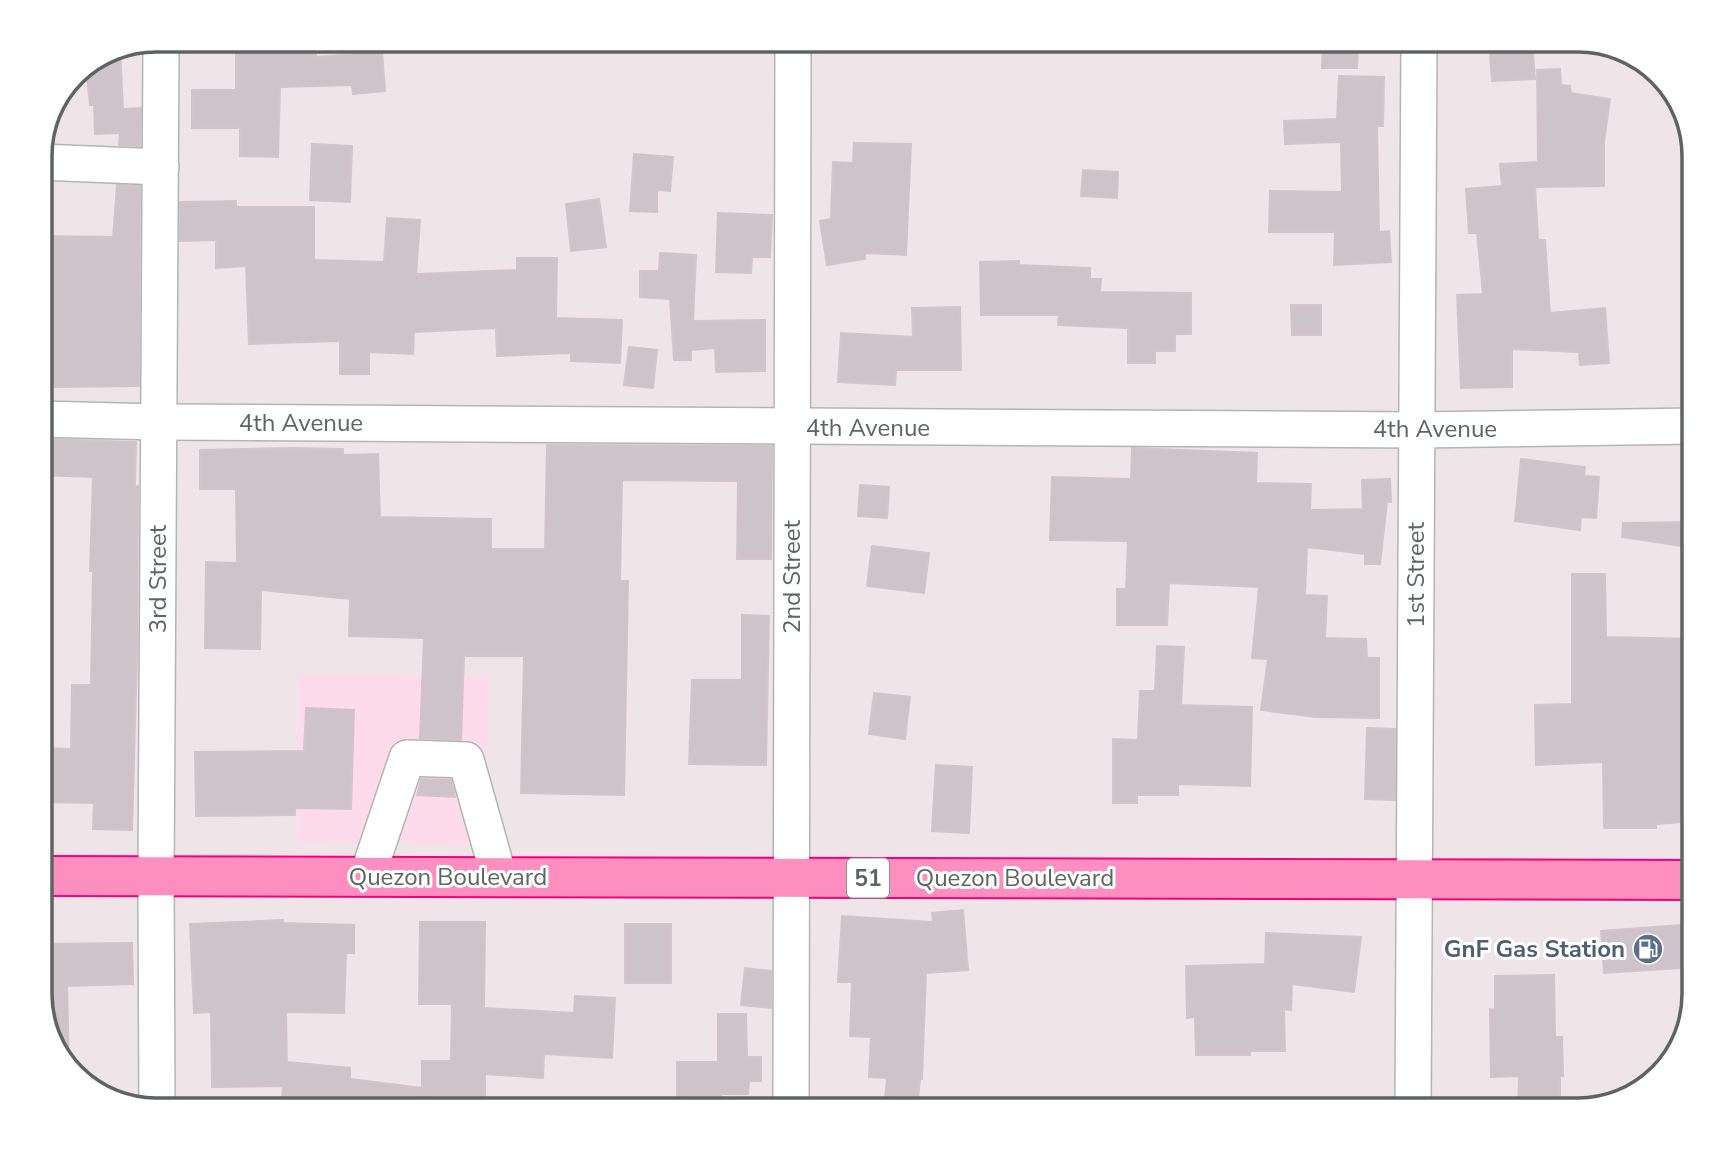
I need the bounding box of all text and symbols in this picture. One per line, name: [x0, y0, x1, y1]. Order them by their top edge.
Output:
street label: 4th Avenue: [239, 407, 363, 439]
street label: 4th Avenue: [806, 412, 930, 444]
street label: 4th Avenue: [1373, 413, 1497, 445]
street label: 2nd Street: [776, 520, 808, 634]
street label: 1st Street: [1400, 521, 1432, 628]
street label: 3rd Street: [142, 524, 174, 633]
road number: 51: [847, 858, 889, 898]
street label: Quezon Boulevard: [349, 861, 547, 893]
street label: Quezon Boulevard: [916, 862, 1114, 894]
fuel station icon: GnF Gas Station: [1631, 932, 1665, 966]
place label: GnF Gas Station: [1444, 933, 1625, 965]

